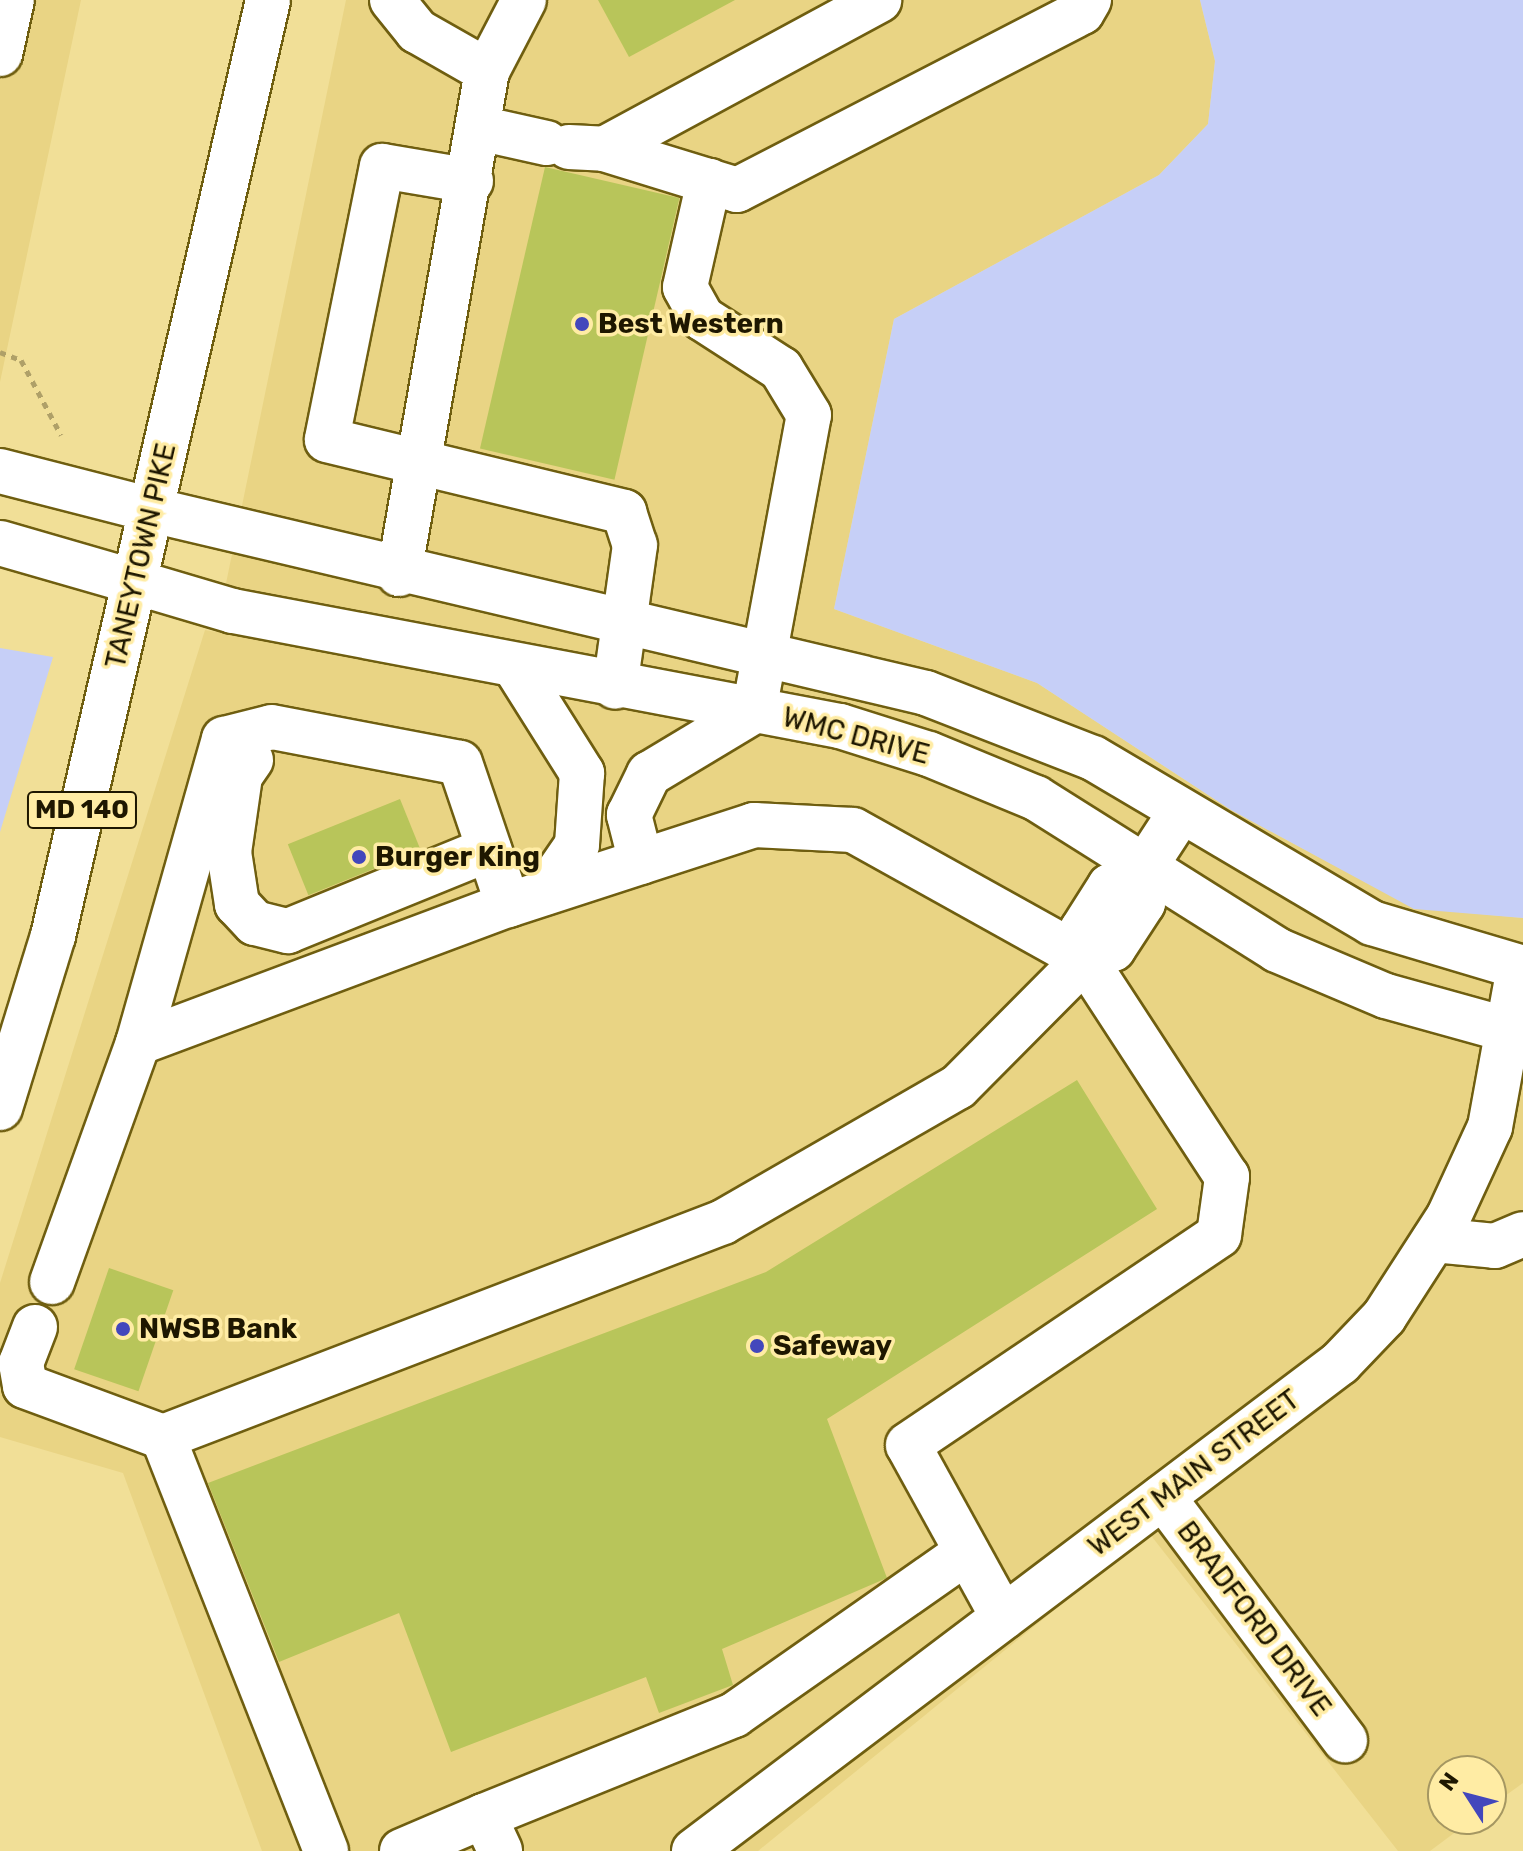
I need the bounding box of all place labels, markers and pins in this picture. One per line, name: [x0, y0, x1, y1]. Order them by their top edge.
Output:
place label: Best Western: [598, 307, 784, 341]
marker: Best Western: [573, 315, 591, 333]
place label: Burger King: [375, 840, 541, 874]
marker: Burger King: [350, 848, 368, 866]
place label: NWSB Bank: [139, 1312, 297, 1346]
marker: NWSB Bank: [114, 1320, 132, 1338]
place label: Safeway: [773, 1329, 892, 1363]
marker: Safeway: [748, 1337, 766, 1355]

